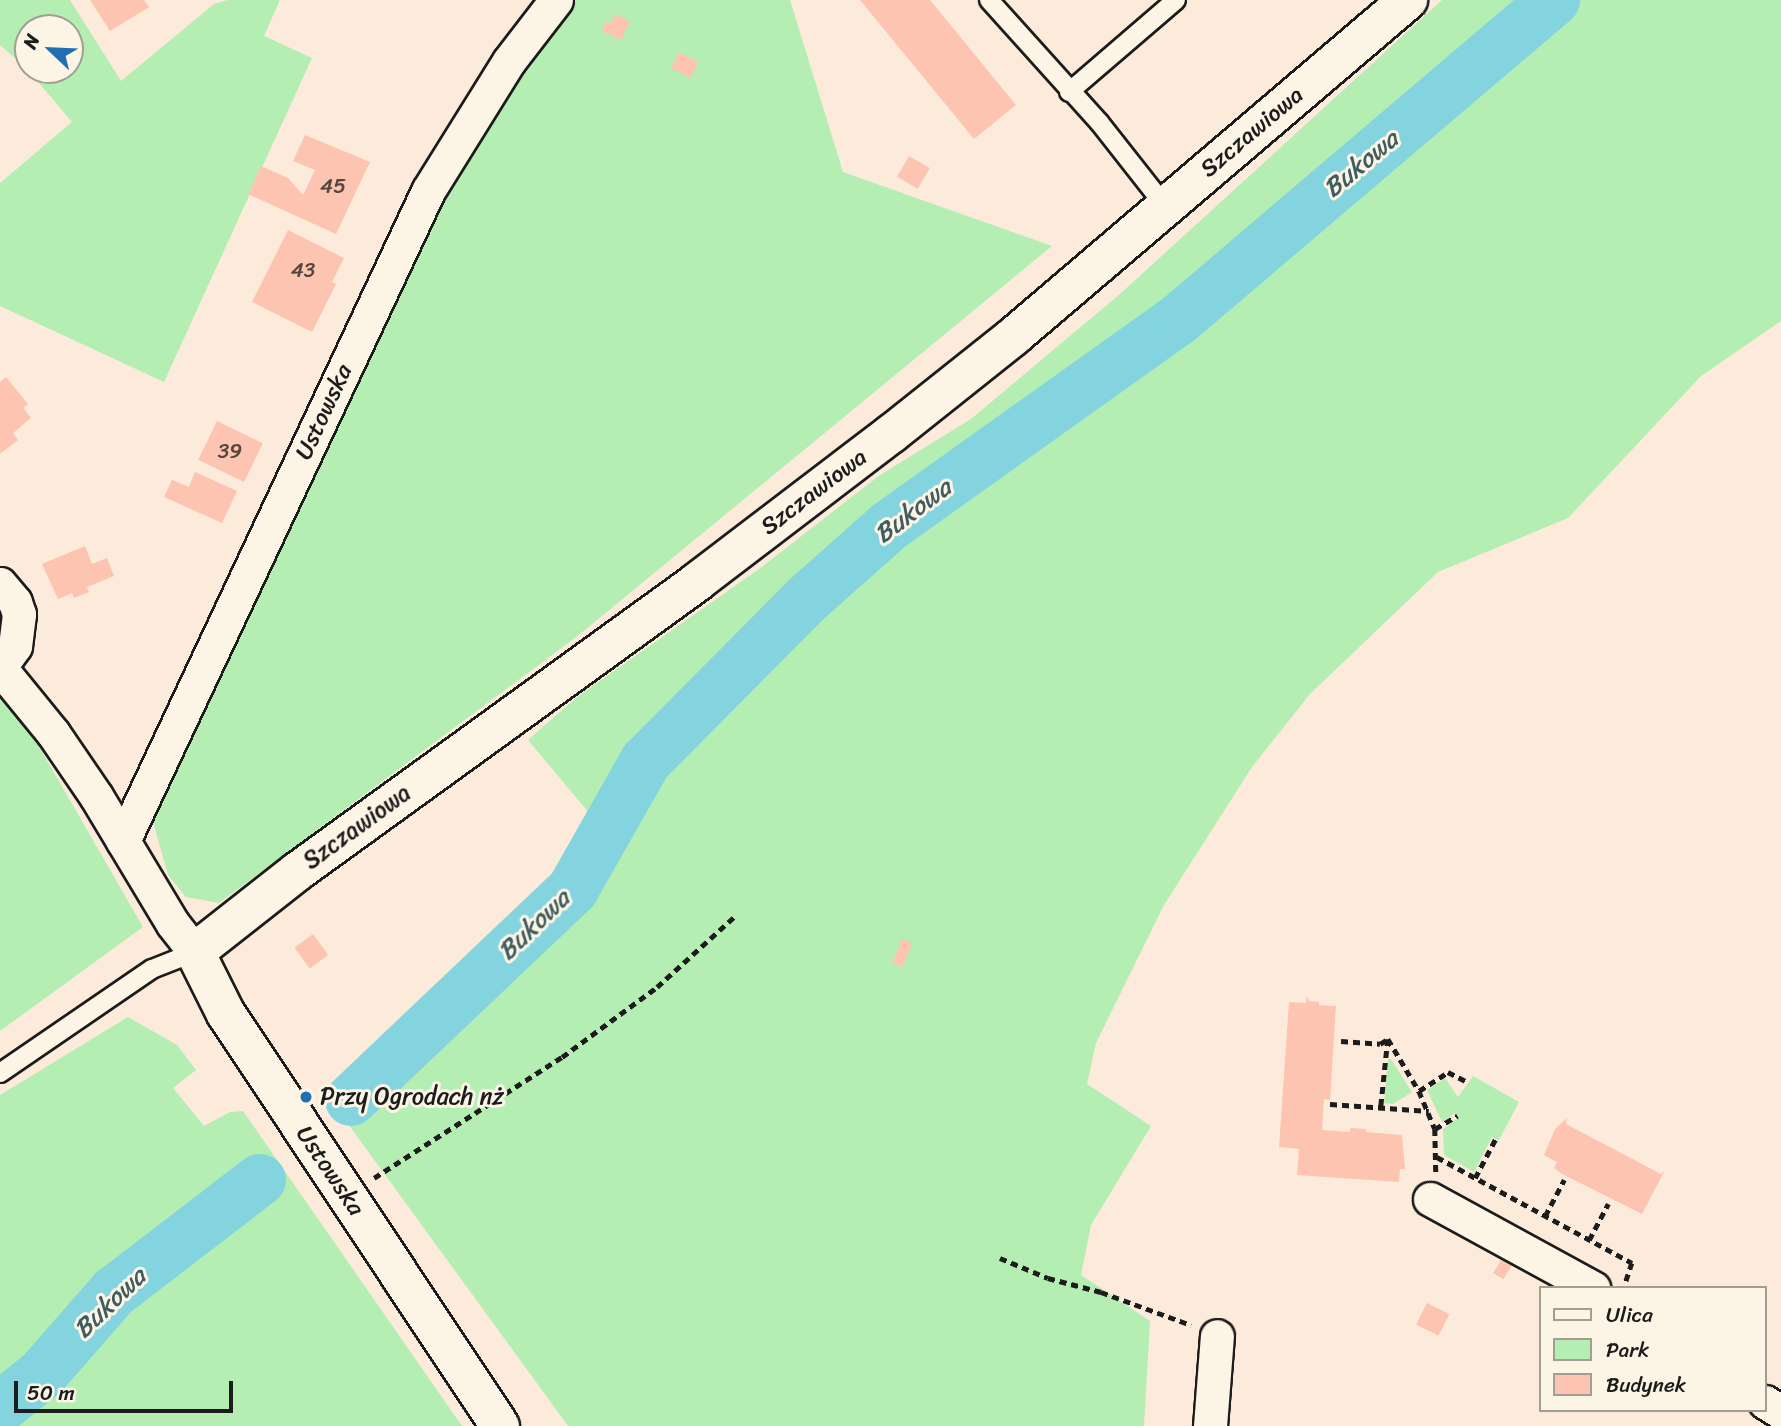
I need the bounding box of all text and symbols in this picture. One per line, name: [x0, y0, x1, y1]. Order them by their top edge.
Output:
north arrow: [14, 14, 84, 84]
text: N: [13, 29, 49, 54]
street label: Szczawiowa: [1195, 81, 1309, 183]
water label: Bukowa: [1317, 124, 1405, 204]
house number: 45: [320, 173, 346, 199]
house number: 43: [291, 257, 315, 283]
street label: Ustowska: [289, 360, 359, 464]
house number: 39: [218, 438, 242, 464]
street label: Szczawiowa: [755, 443, 873, 541]
water label: Bukowa: [868, 472, 958, 550]
street label: Szczawiowa: [298, 778, 416, 876]
water label: Bukowa: [491, 883, 577, 967]
place label: Przy Ogrodach nż: [320, 1083, 504, 1111]
marker: Przy Ogrodach nż: [298, 1089, 314, 1105]
street label: Ustowska: [290, 1121, 370, 1221]
water label: Bukowa: [67, 1261, 153, 1345]
legend: [1540, 1286, 1767, 1412]
text: Ulica: [1606, 1296, 1653, 1334]
text: Park: [1606, 1331, 1649, 1369]
scale bar: [18, 1366, 236, 1410]
text: Budynek: [1606, 1366, 1686, 1404]
text: 50 m: [27, 1374, 75, 1412]

